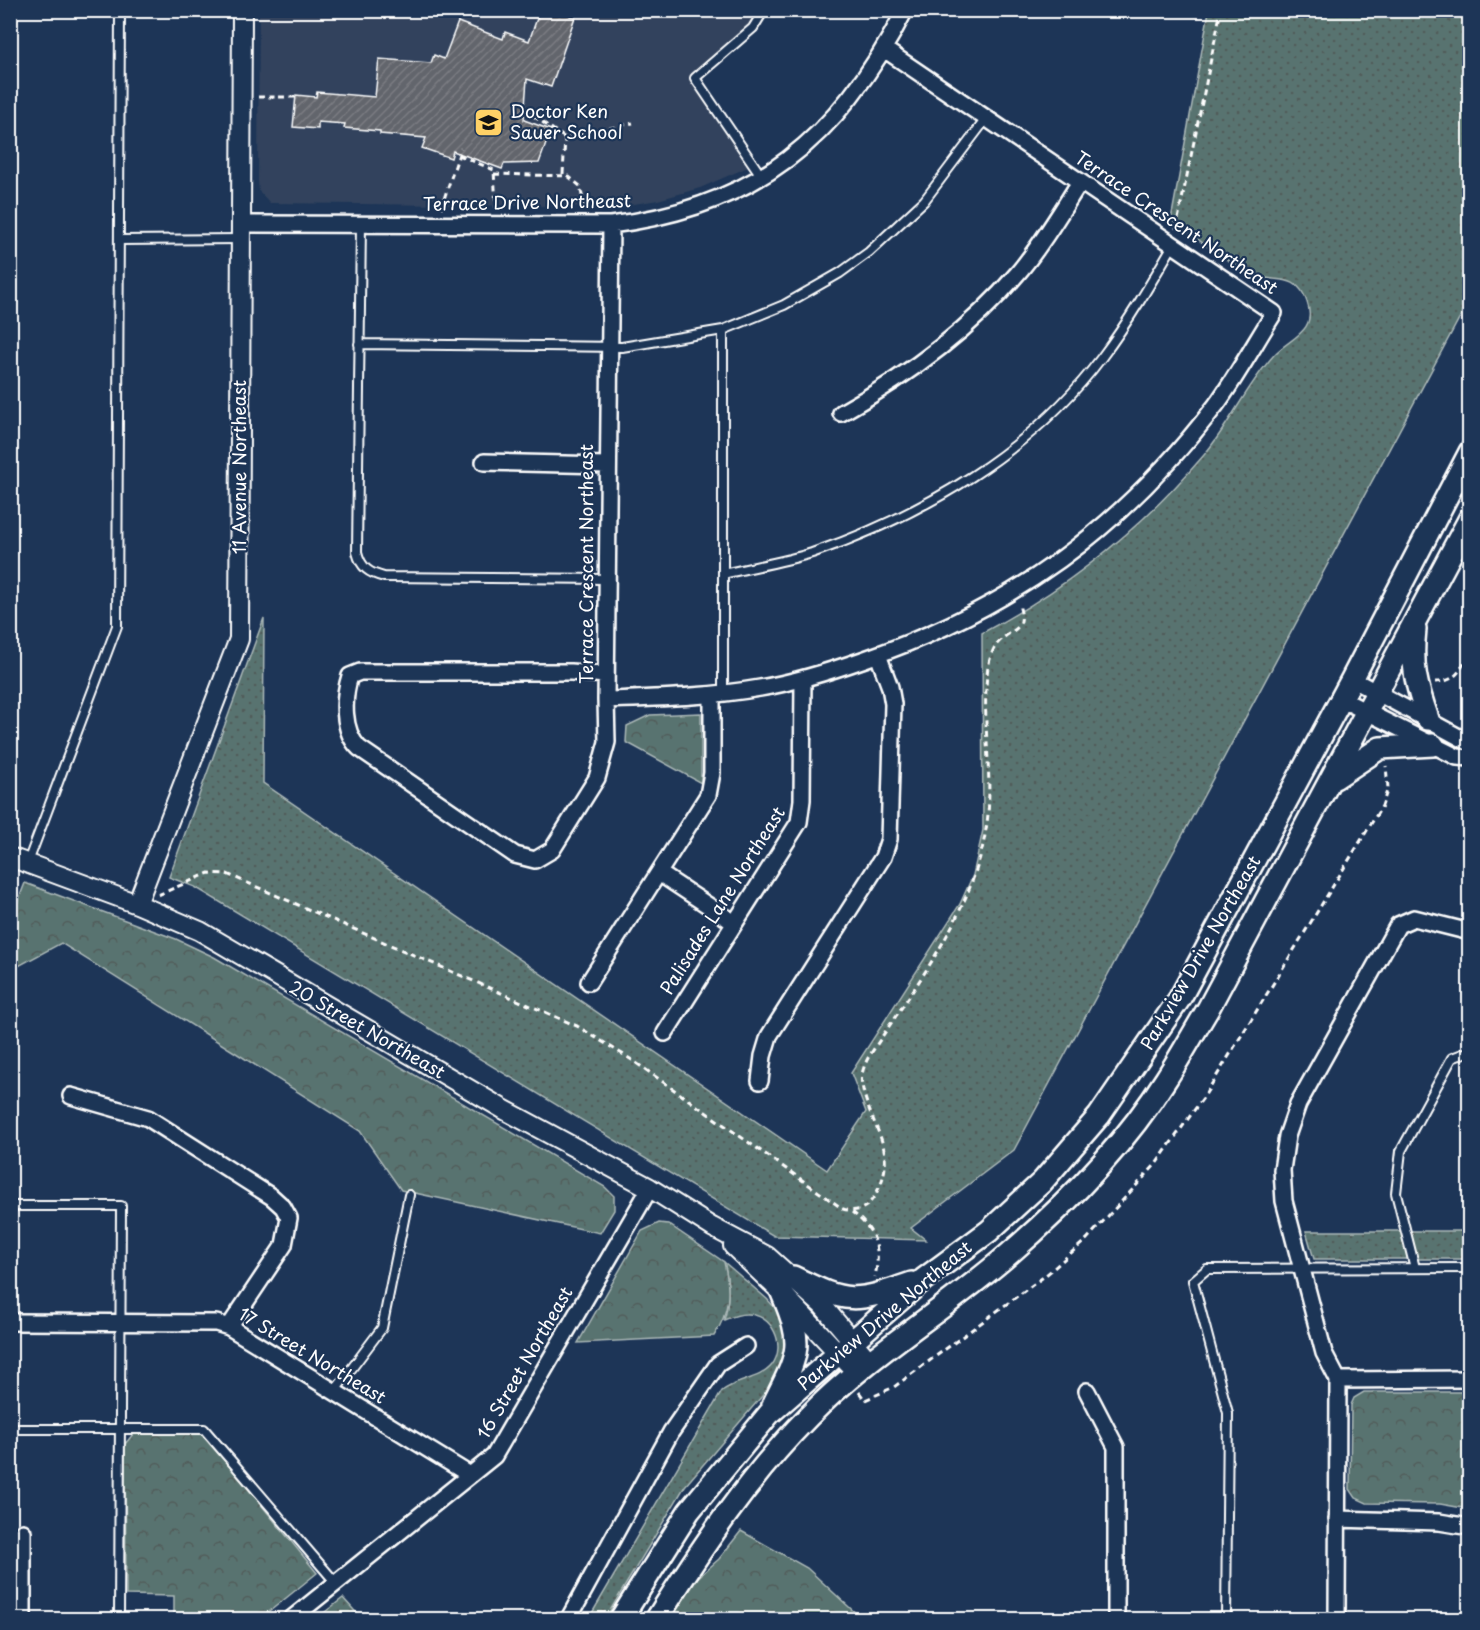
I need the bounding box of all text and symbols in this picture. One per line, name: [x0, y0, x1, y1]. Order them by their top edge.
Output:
place label: Doctor Ken Sauer School: [510, 97, 623, 145]
school or university icon: Doctor Ken Sauer School: [473, 106, 505, 138]
street label: Terrace Crescent Northeast: [1070, 143, 1284, 300]
street label: Terrace Drive Northeast: [423, 186, 631, 217]
street label: 11 Avenue Northeast: [225, 380, 252, 554]
street label: Terrace Crescent Northeast: [572, 444, 599, 684]
street label: Palisades Lane Northeast: [653, 801, 791, 1000]
street label: Parkview Drive Northeast: [1133, 850, 1267, 1055]
street label: 20 Street Northeast: [285, 973, 451, 1084]
street label: Parkview Drive Northeast: [791, 1234, 977, 1396]
street label: 16 Street Northeast: [469, 1281, 578, 1444]
street label: 17 Street Northeast: [234, 1300, 392, 1410]

